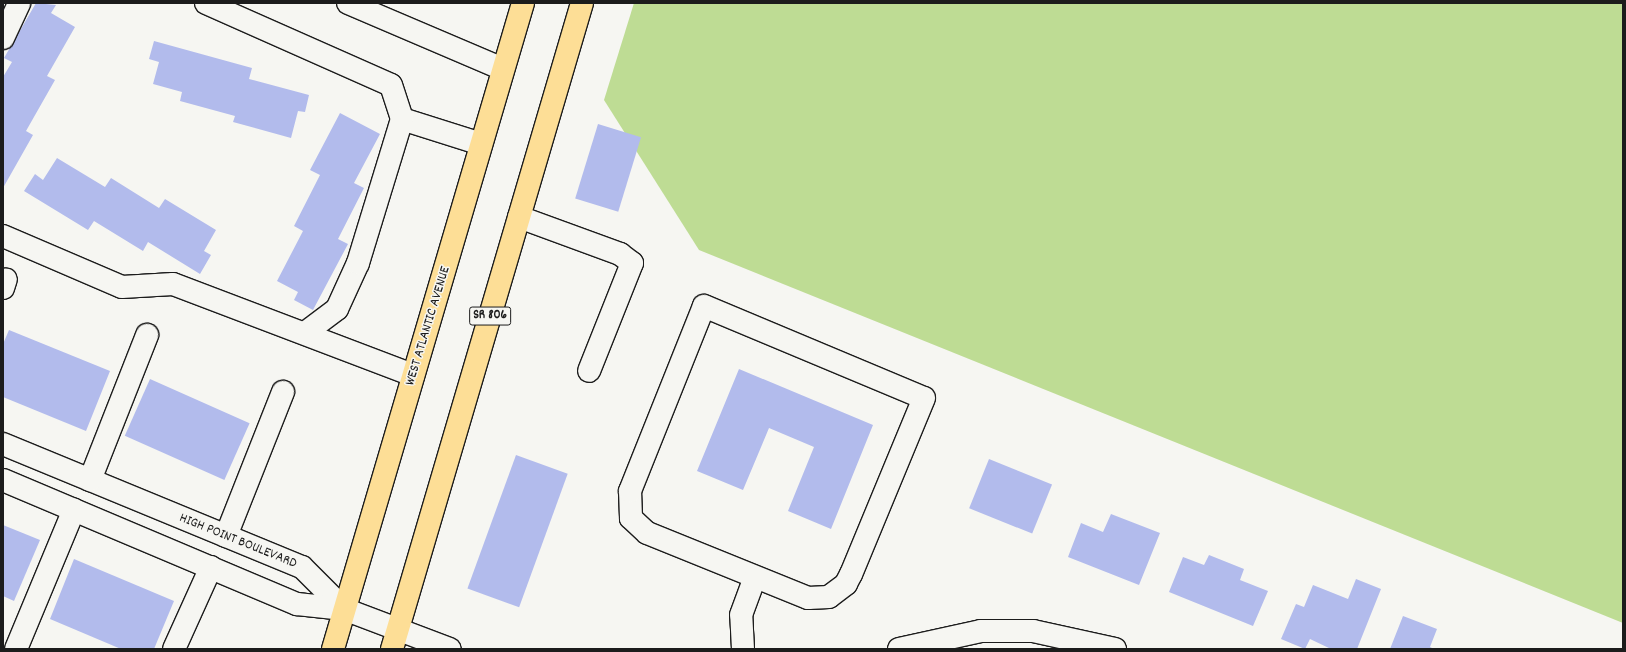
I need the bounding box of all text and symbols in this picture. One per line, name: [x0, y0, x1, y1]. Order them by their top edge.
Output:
street label: WEST ATLANTIC AVENUE: [402, 264, 454, 388]
road number: SR 806: [469, 305, 511, 327]
street label: HIGH POINT BOULEVARD: [177, 510, 299, 572]

